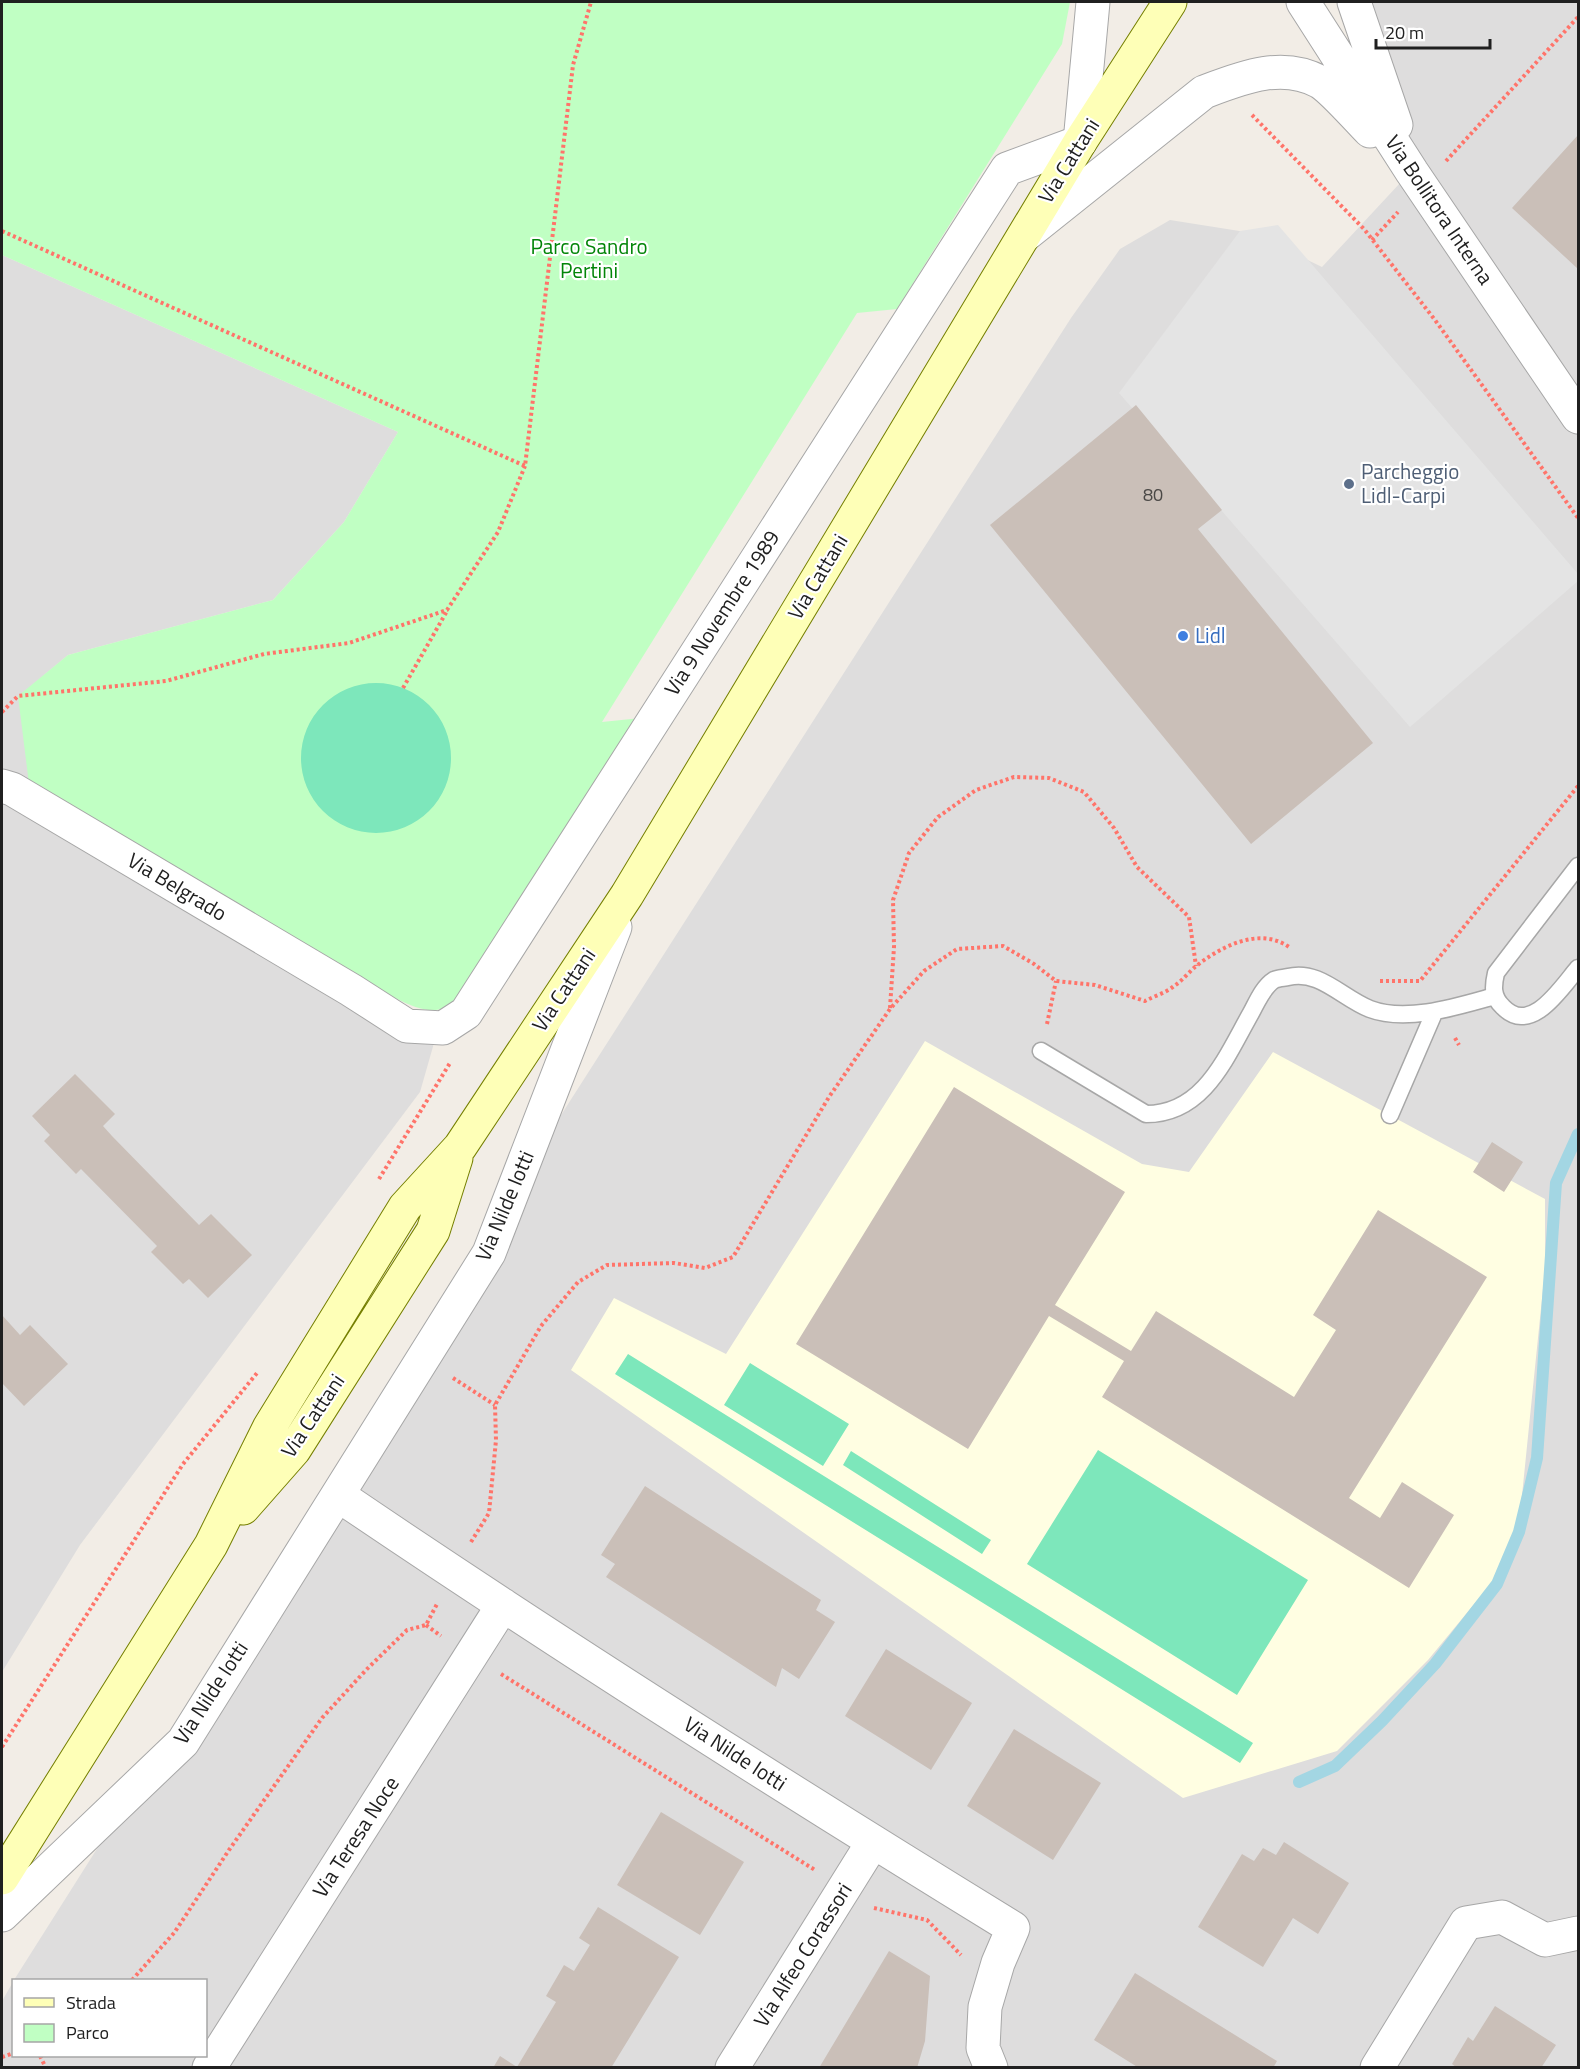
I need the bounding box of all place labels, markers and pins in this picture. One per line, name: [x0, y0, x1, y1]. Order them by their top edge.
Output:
place label: Parcheggio Lidl-Carpi: [1361, 455, 1459, 511]
marker: Parcheggio Lidl-Carpi: [1342, 477, 1356, 491]
place label: Lidl: [1195, 619, 1226, 651]
marker: Lidl: [1176, 629, 1190, 643]

